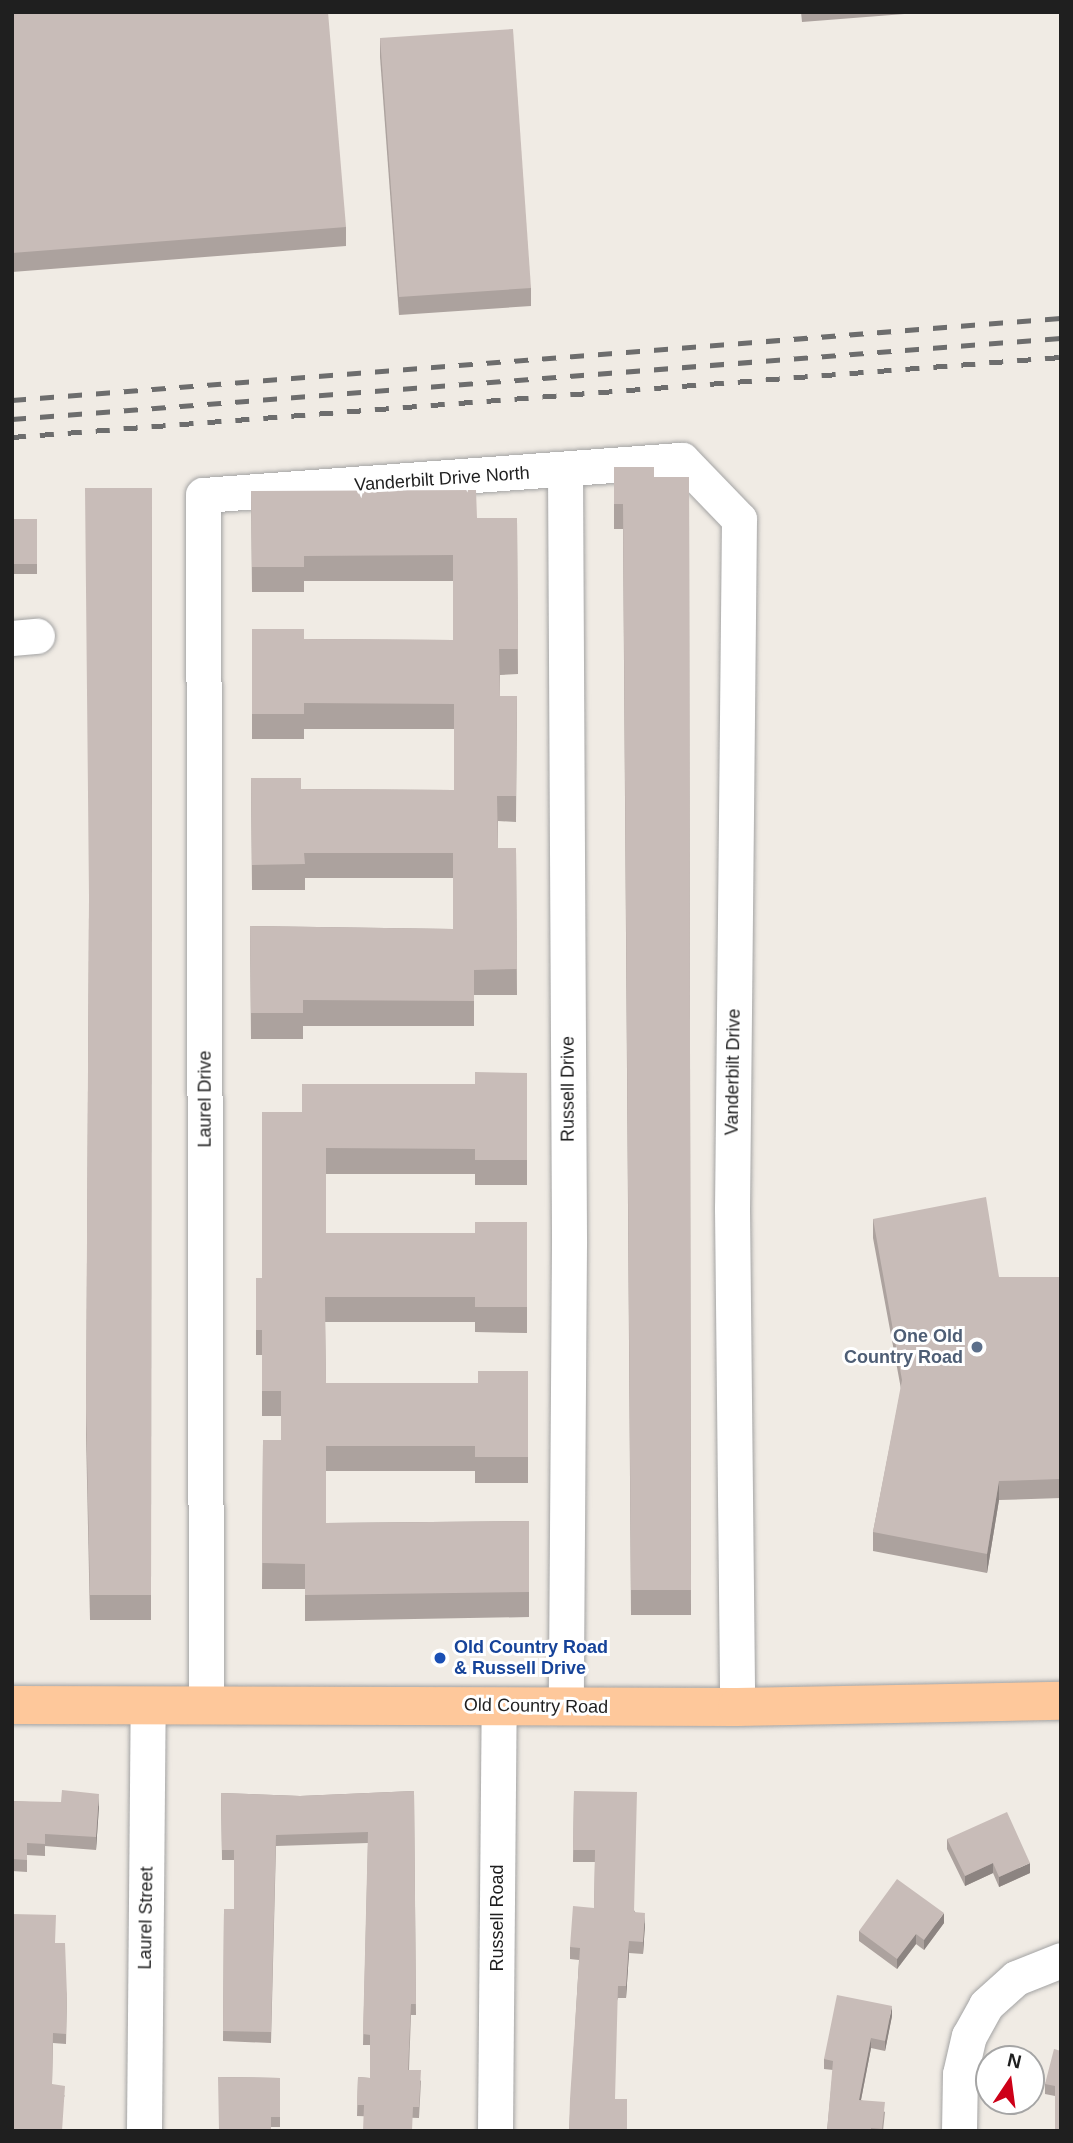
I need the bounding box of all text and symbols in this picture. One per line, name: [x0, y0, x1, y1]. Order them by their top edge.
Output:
street label: Vanderbilt Drive North: [354, 462, 530, 496]
street label: Vanderbilt Drive: [721, 1008, 745, 1136]
street label: Russell Drive: [557, 1036, 579, 1142]
street label: Laurel Drive: [194, 1050, 216, 1148]
place label: One Old Country Road: [844, 1326, 963, 1368]
marker: One Old Country Road: [969, 1339, 985, 1355]
place label: Old Country Road & Russell Drive: [454, 1637, 608, 1680]
marker: Old Country Road & Russell Drive: [432, 1650, 448, 1666]
street label: Old Country Road: [464, 1694, 608, 1718]
street label: Russell Road: [486, 1864, 508, 1972]
street label: Laurel Street: [134, 1866, 158, 1970]
north arrow: [975, 2045, 1045, 2115]
text: N: [1005, 2049, 1023, 2073]

